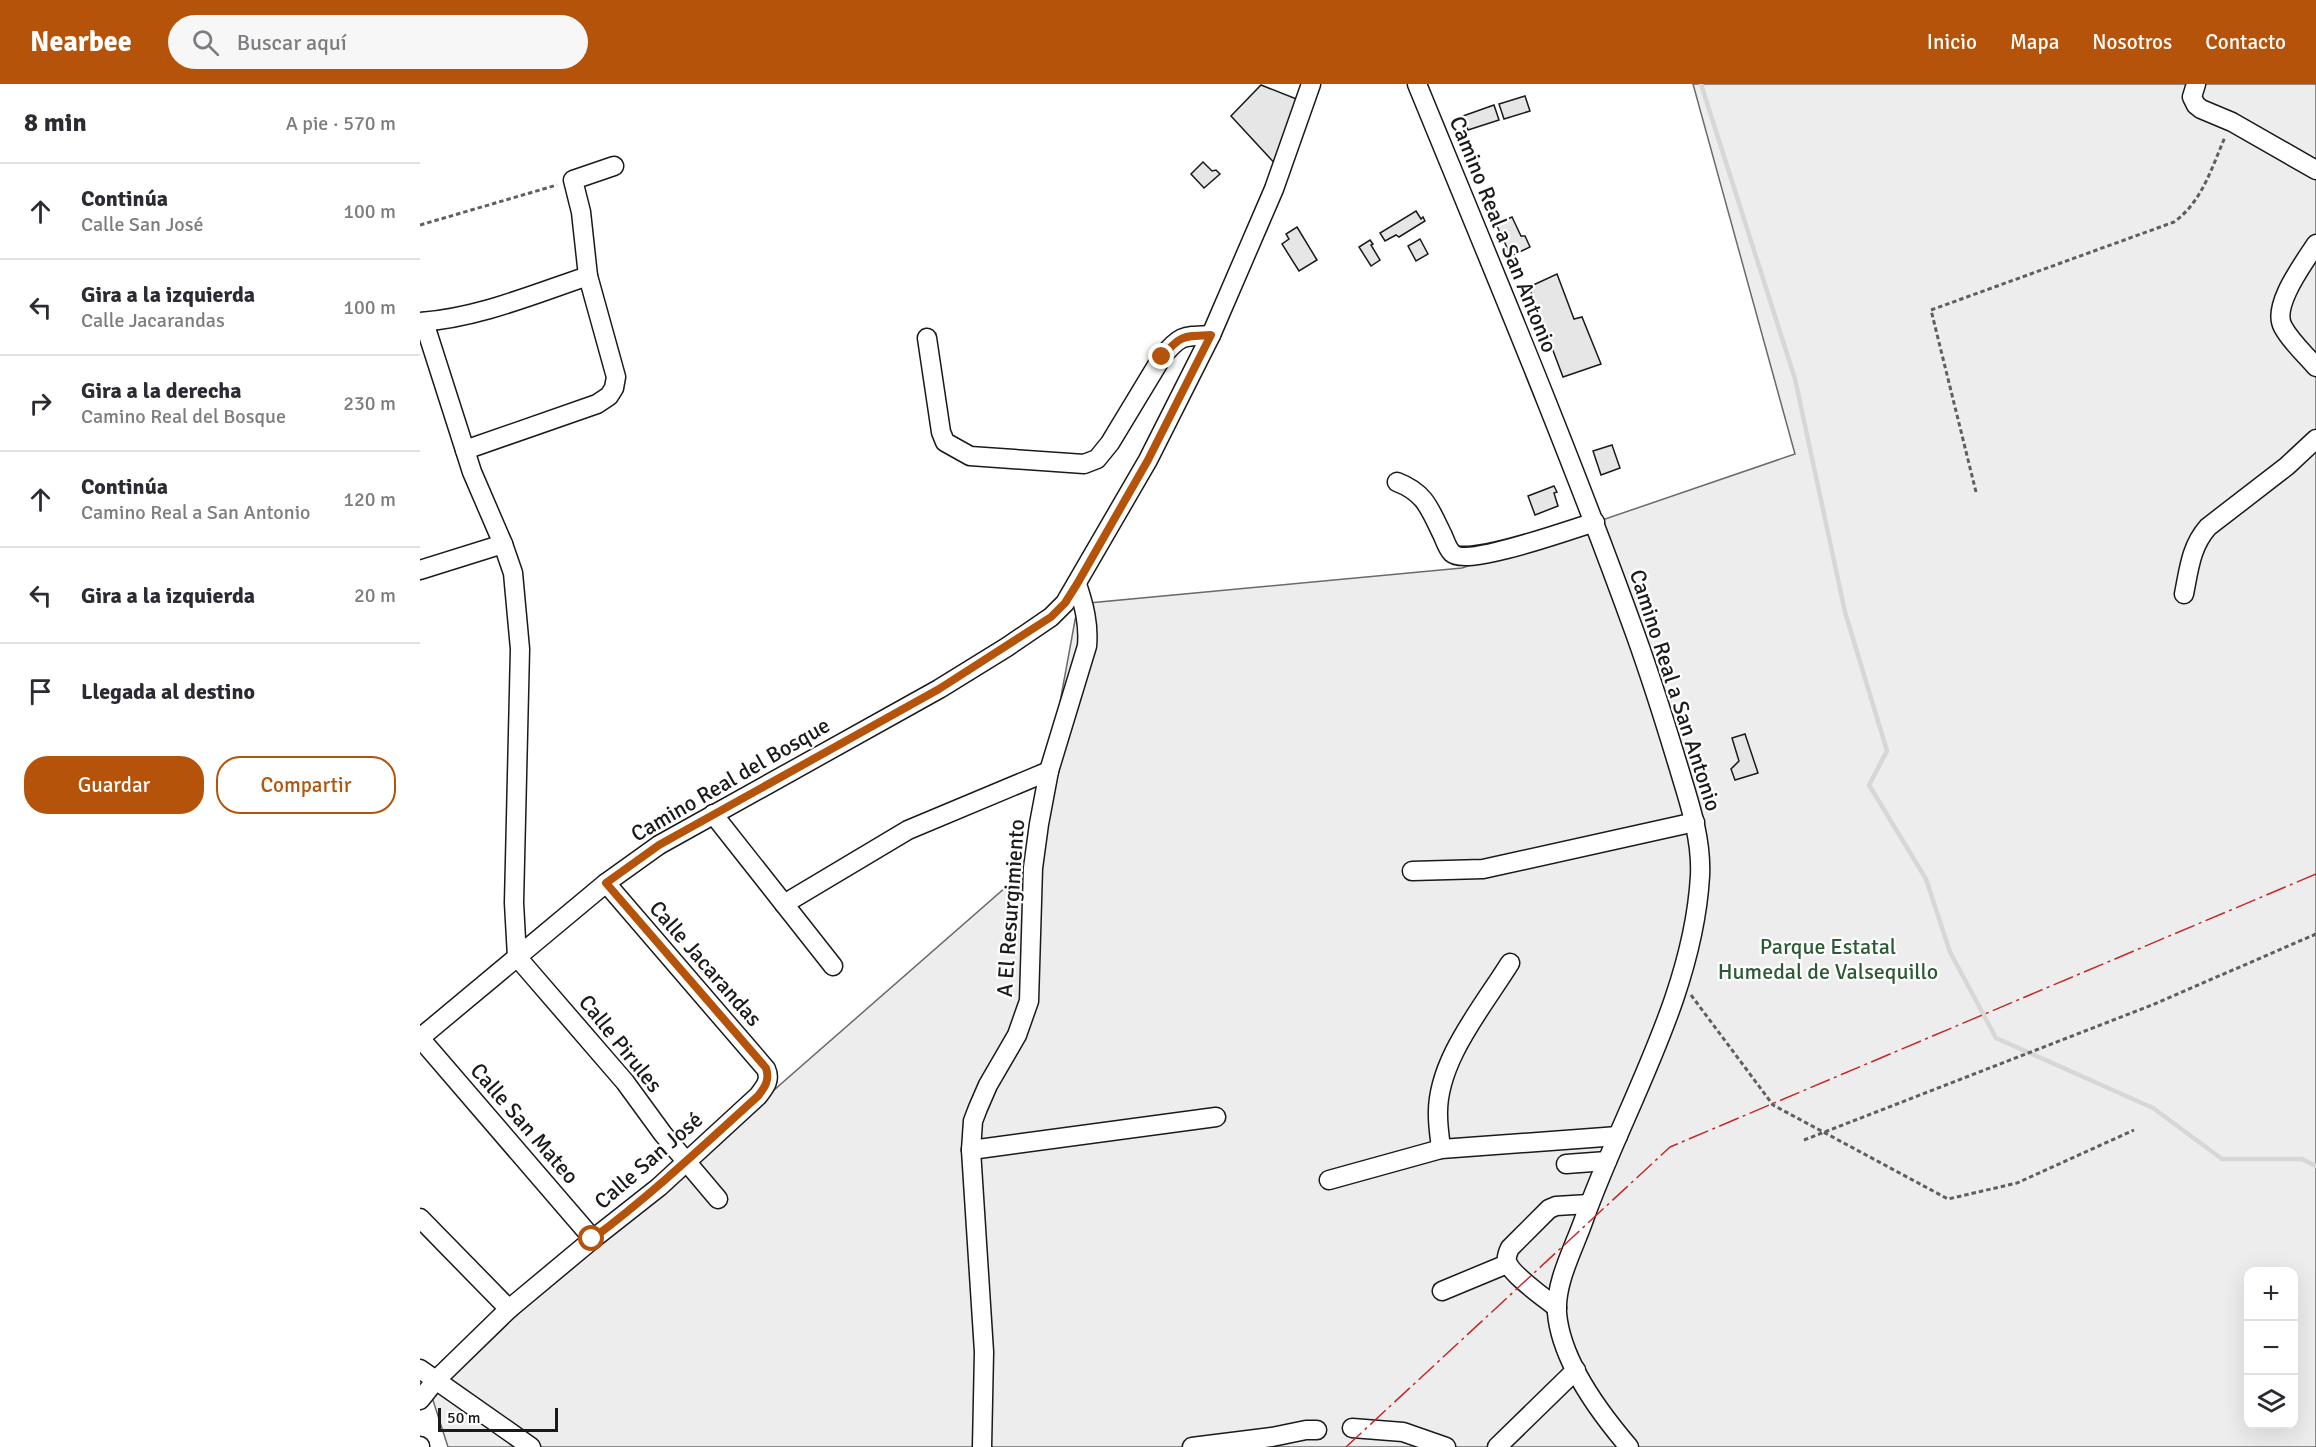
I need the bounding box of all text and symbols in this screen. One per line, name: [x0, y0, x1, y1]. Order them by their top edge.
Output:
search box: [168, 15, 588, 69]
text: Nearbee: [30, 25, 132, 59]
icon: search: [189, 26, 222, 59]
text: Buscar aquí: [237, 29, 347, 56]
text: Inicio: [1927, 29, 1977, 55]
text: Mapa: [2010, 29, 2059, 55]
text: Nosotros: [2092, 29, 2172, 55]
text: Contacto: [2205, 29, 2286, 55]
text: 8 min: [24, 107, 87, 139]
text: A pie · 570 m: [286, 111, 396, 136]
street label: Camino Real a San Antonio: [1444, 112, 1563, 356]
text: Continúa: [81, 185, 168, 212]
icon: ahead: [24, 195, 57, 228]
text: 100 m: [343, 199, 396, 224]
text: Calle San José: [81, 212, 204, 237]
text: Gira a la izquierda: [81, 281, 255, 308]
icon: left: [24, 291, 57, 324]
text: 100 m: [343, 295, 396, 320]
text: Calle Jacarandas: [81, 308, 225, 333]
route end: [1148, 343, 1174, 369]
text: Gira a la derecha: [81, 377, 242, 404]
icon: right: [24, 387, 57, 420]
text: 230 m: [343, 391, 396, 416]
text: Camino Real del Bosque: [81, 404, 286, 429]
text: Continúa: [81, 473, 168, 500]
icon: ahead: [24, 483, 57, 516]
text: 120 m: [343, 487, 396, 512]
text: Camino Real a San Antonio: [81, 500, 311, 525]
street label: Camino Real a San Antonio: [1624, 566, 1727, 814]
icon: left: [24, 579, 57, 612]
text: Gira a la izquierda: [81, 582, 255, 609]
text: 20 m: [354, 583, 396, 608]
icon: arrive: [24, 675, 57, 708]
text: Llegada al destino: [81, 678, 255, 705]
street label: Camino Real del Bosque: [626, 711, 835, 847]
button: Guardar: [24, 756, 204, 814]
button: Compartir: [216, 756, 396, 814]
street label: A El Resurgimiento: [991, 818, 1030, 998]
street label: Calle Jacarandas: [644, 895, 768, 1032]
park label: Parque Estatal Humedal de Valsequillo: [1718, 933, 1938, 985]
street label: Calle Pirules: [573, 989, 668, 1098]
street label: Calle San Mateo: [465, 1057, 584, 1189]
street label: Calle San José: [589, 1106, 708, 1215]
route start: [578, 1225, 604, 1251]
map controls: [2244, 1267, 2298, 1429]
button: +: [2244, 1267, 2298, 1321]
button: −: [2244, 1321, 2298, 1375]
button: layers: [2244, 1375, 2298, 1429]
scale bar: [438, 1405, 558, 1432]
text: 50 m: [447, 1408, 481, 1428]

